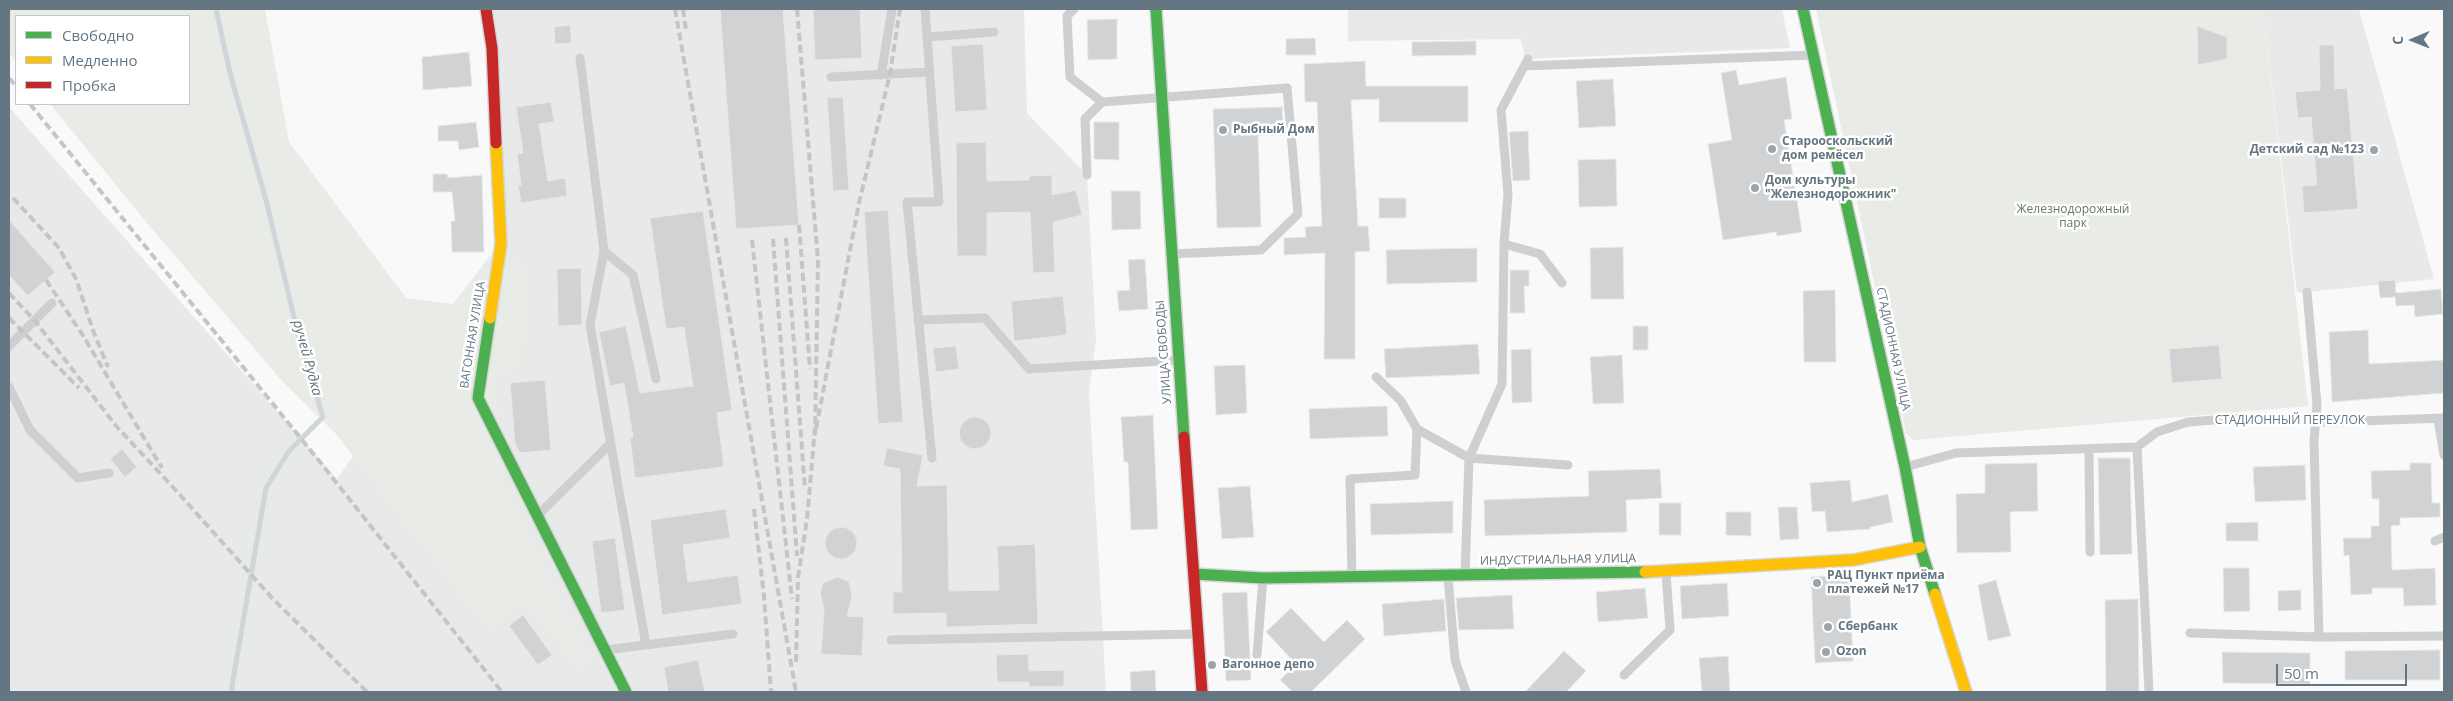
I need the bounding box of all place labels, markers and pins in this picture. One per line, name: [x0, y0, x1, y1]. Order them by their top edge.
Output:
place label: Рыбный Дом: [1233, 123, 1315, 137]
marker: Рыбный Дом: [1217, 124, 1229, 136]
place label: Старооскольский дом ремёсел: [1782, 135, 1893, 163]
marker: Старооскольский дом ремёсел: [1766, 143, 1778, 155]
place label: Детский сад №123: [2250, 143, 2364, 157]
marker: Детский сад №123: [2368, 144, 2380, 156]
place label: Дом культуры "Железнодорожник": [1765, 174, 1897, 202]
marker: Дом культуры "Железнодорожник": [1749, 182, 1761, 194]
place label: РАЦ Пункт приёма платежей №17: [1827, 569, 1945, 597]
marker: РАЦ Пункт приёма платежей №17: [1811, 577, 1823, 589]
place label: Сбербанк: [1838, 620, 1898, 634]
marker: Сбербанк: [1822, 621, 1834, 633]
place label: Ozon: [1836, 645, 1867, 659]
marker: Ozon: [1820, 646, 1832, 658]
place label: Вагонное депо: [1222, 658, 1314, 672]
marker: Вагонное депо: [1206, 659, 1218, 671]

